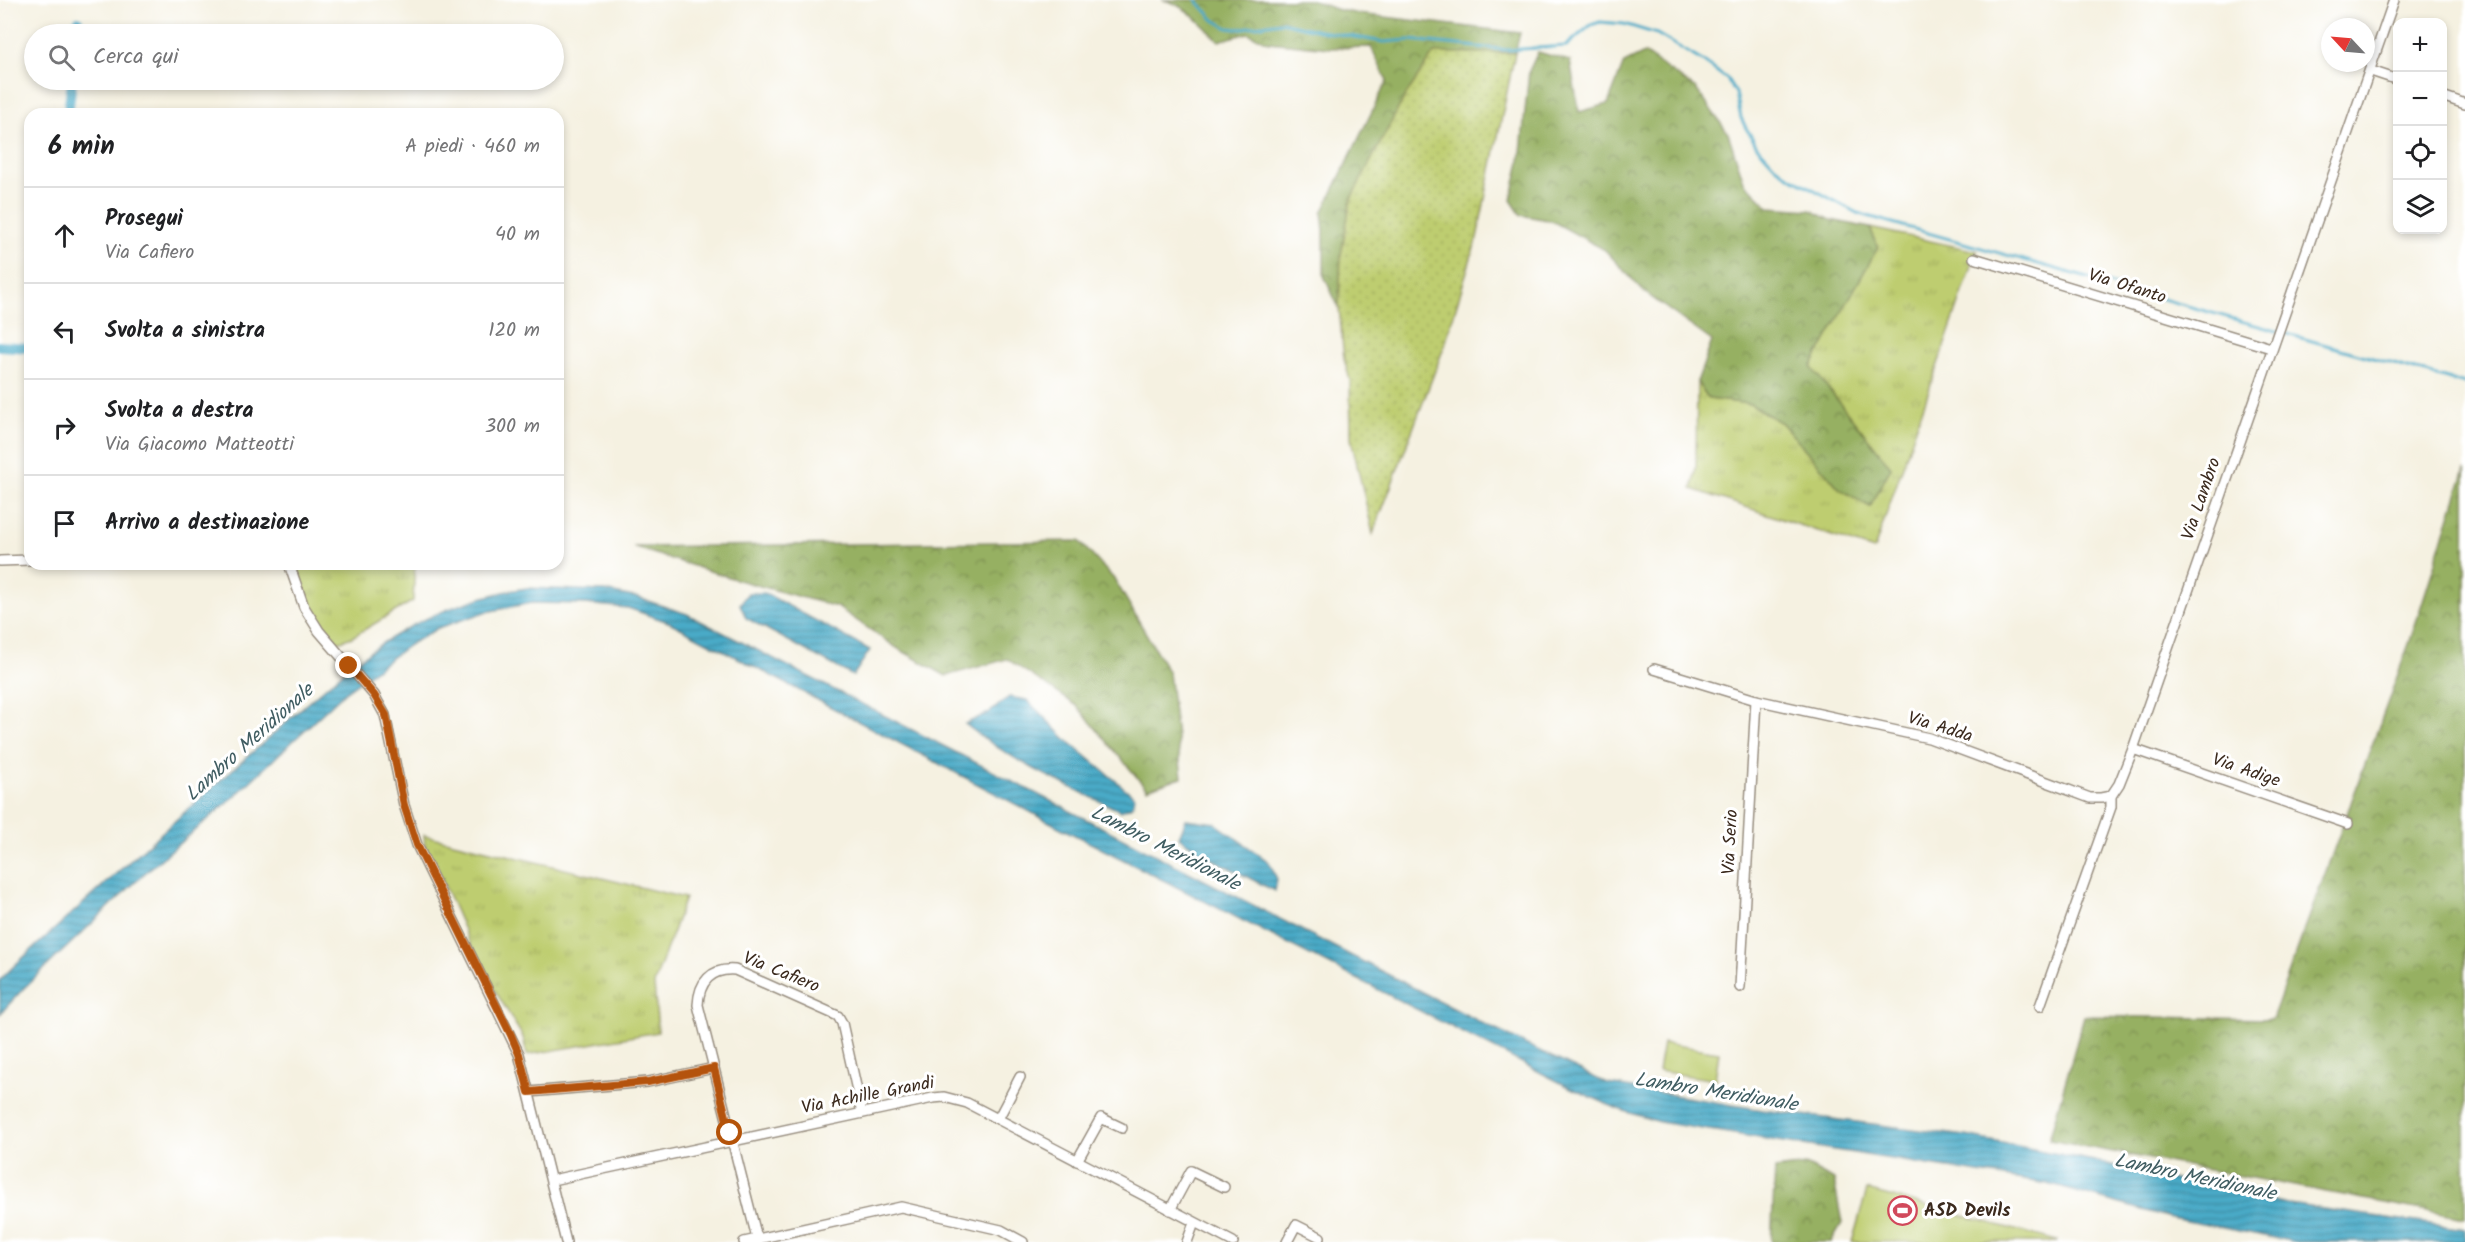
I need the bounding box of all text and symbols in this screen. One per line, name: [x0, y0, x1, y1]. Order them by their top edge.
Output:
north arrow: [2321, 18, 2375, 72]
map controls: [2393, 18, 2447, 234]
button: +: [2393, 18, 2447, 72]
search box: [24, 24, 564, 90]
text: Cerca qui: [93, 40, 179, 75]
icon: search: [45, 41, 78, 74]
button: −: [2393, 72, 2447, 126]
text: 6 min: [48, 126, 115, 168]
button: locate: [2393, 126, 2447, 180]
text: A piedi · 460 m: [405, 131, 540, 163]
button: layers: [2393, 180, 2447, 234]
text: Prosegui: [105, 202, 183, 237]
icon: ahead: [48, 219, 81, 252]
text: 40 m: [495, 219, 540, 251]
text: Via Cafiero: [105, 237, 194, 269]
street label: Via Ofanto: [2084, 261, 2170, 313]
text: Svolta a sinistra: [105, 314, 265, 349]
icon: left: [48, 315, 81, 348]
text: 120 m: [488, 315, 540, 347]
text: Svolta a destra: [105, 394, 254, 429]
icon: right: [48, 411, 81, 444]
text: 300 m: [485, 411, 540, 443]
text: Via Giacomo Matteotti: [105, 429, 294, 461]
street label: Via Lambro: [2174, 454, 2230, 544]
text: Arrivo a destinazione: [105, 506, 309, 541]
icon: arrive: [48, 507, 81, 540]
route end: [335, 652, 361, 678]
water label: Lambro Meridionale: [178, 675, 323, 810]
street label: Via Adda: [1904, 704, 1976, 752]
street label: Via Adige: [2208, 746, 2284, 796]
water label: Lambro Meridionale: [1085, 797, 1247, 901]
street label: Via Serio: [1715, 808, 1747, 876]
street label: Via Cafiero: [738, 944, 824, 1002]
water label: Lambro Meridionale: [1632, 1064, 1802, 1122]
street label: Via Achille Grandi: [799, 1069, 938, 1123]
route start: [716, 1119, 742, 1145]
water label: Lambro Meridionale: [2111, 1145, 2281, 1211]
sports icon: ASD Devils: [1887, 1195, 1919, 1227]
place label: ASD Devils: [1924, 1197, 2011, 1226]

